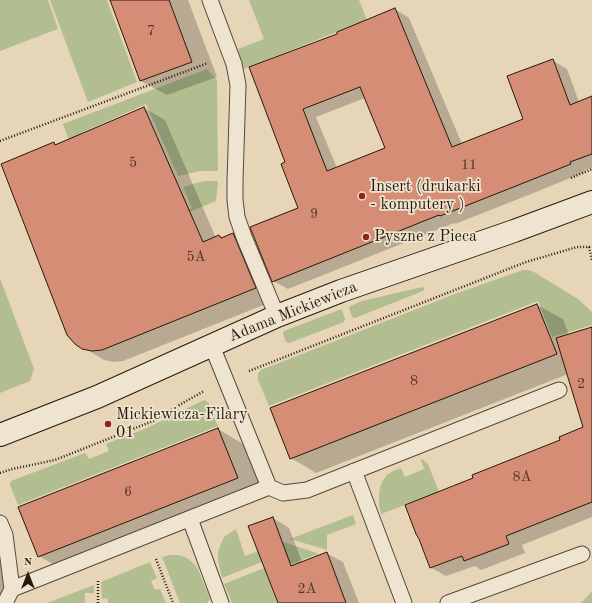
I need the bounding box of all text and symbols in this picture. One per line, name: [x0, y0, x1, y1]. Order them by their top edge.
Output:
house number: 7: [147, 23, 155, 39]
house number: 5: [129, 155, 137, 171]
house number: 11: [461, 157, 477, 173]
place label: Insert (drukarki - komputery ): [370, 177, 481, 215]
marker: Insert (drukarki - komputery ): [357, 191, 367, 201]
house number: 9: [310, 206, 318, 222]
place label: Pyszne z Pieca: [374, 227, 477, 247]
marker: Pyszne z Pieca: [361, 232, 371, 242]
house number: 5A: [187, 249, 205, 265]
street label: Adama Mickiewicza: [226, 277, 360, 347]
house number: 8: [410, 373, 418, 389]
house number: 2: [577, 376, 585, 392]
place label: Mickiewicza-Filary 01: [116, 405, 248, 443]
marker: Mickiewicza-Filary 01: [103, 419, 113, 429]
house number: 8A: [513, 469, 531, 485]
house number: 6: [124, 484, 132, 500]
north arrow: [8, 555, 48, 595]
text: N: [24, 557, 32, 568]
house number: 2A: [298, 581, 316, 597]

